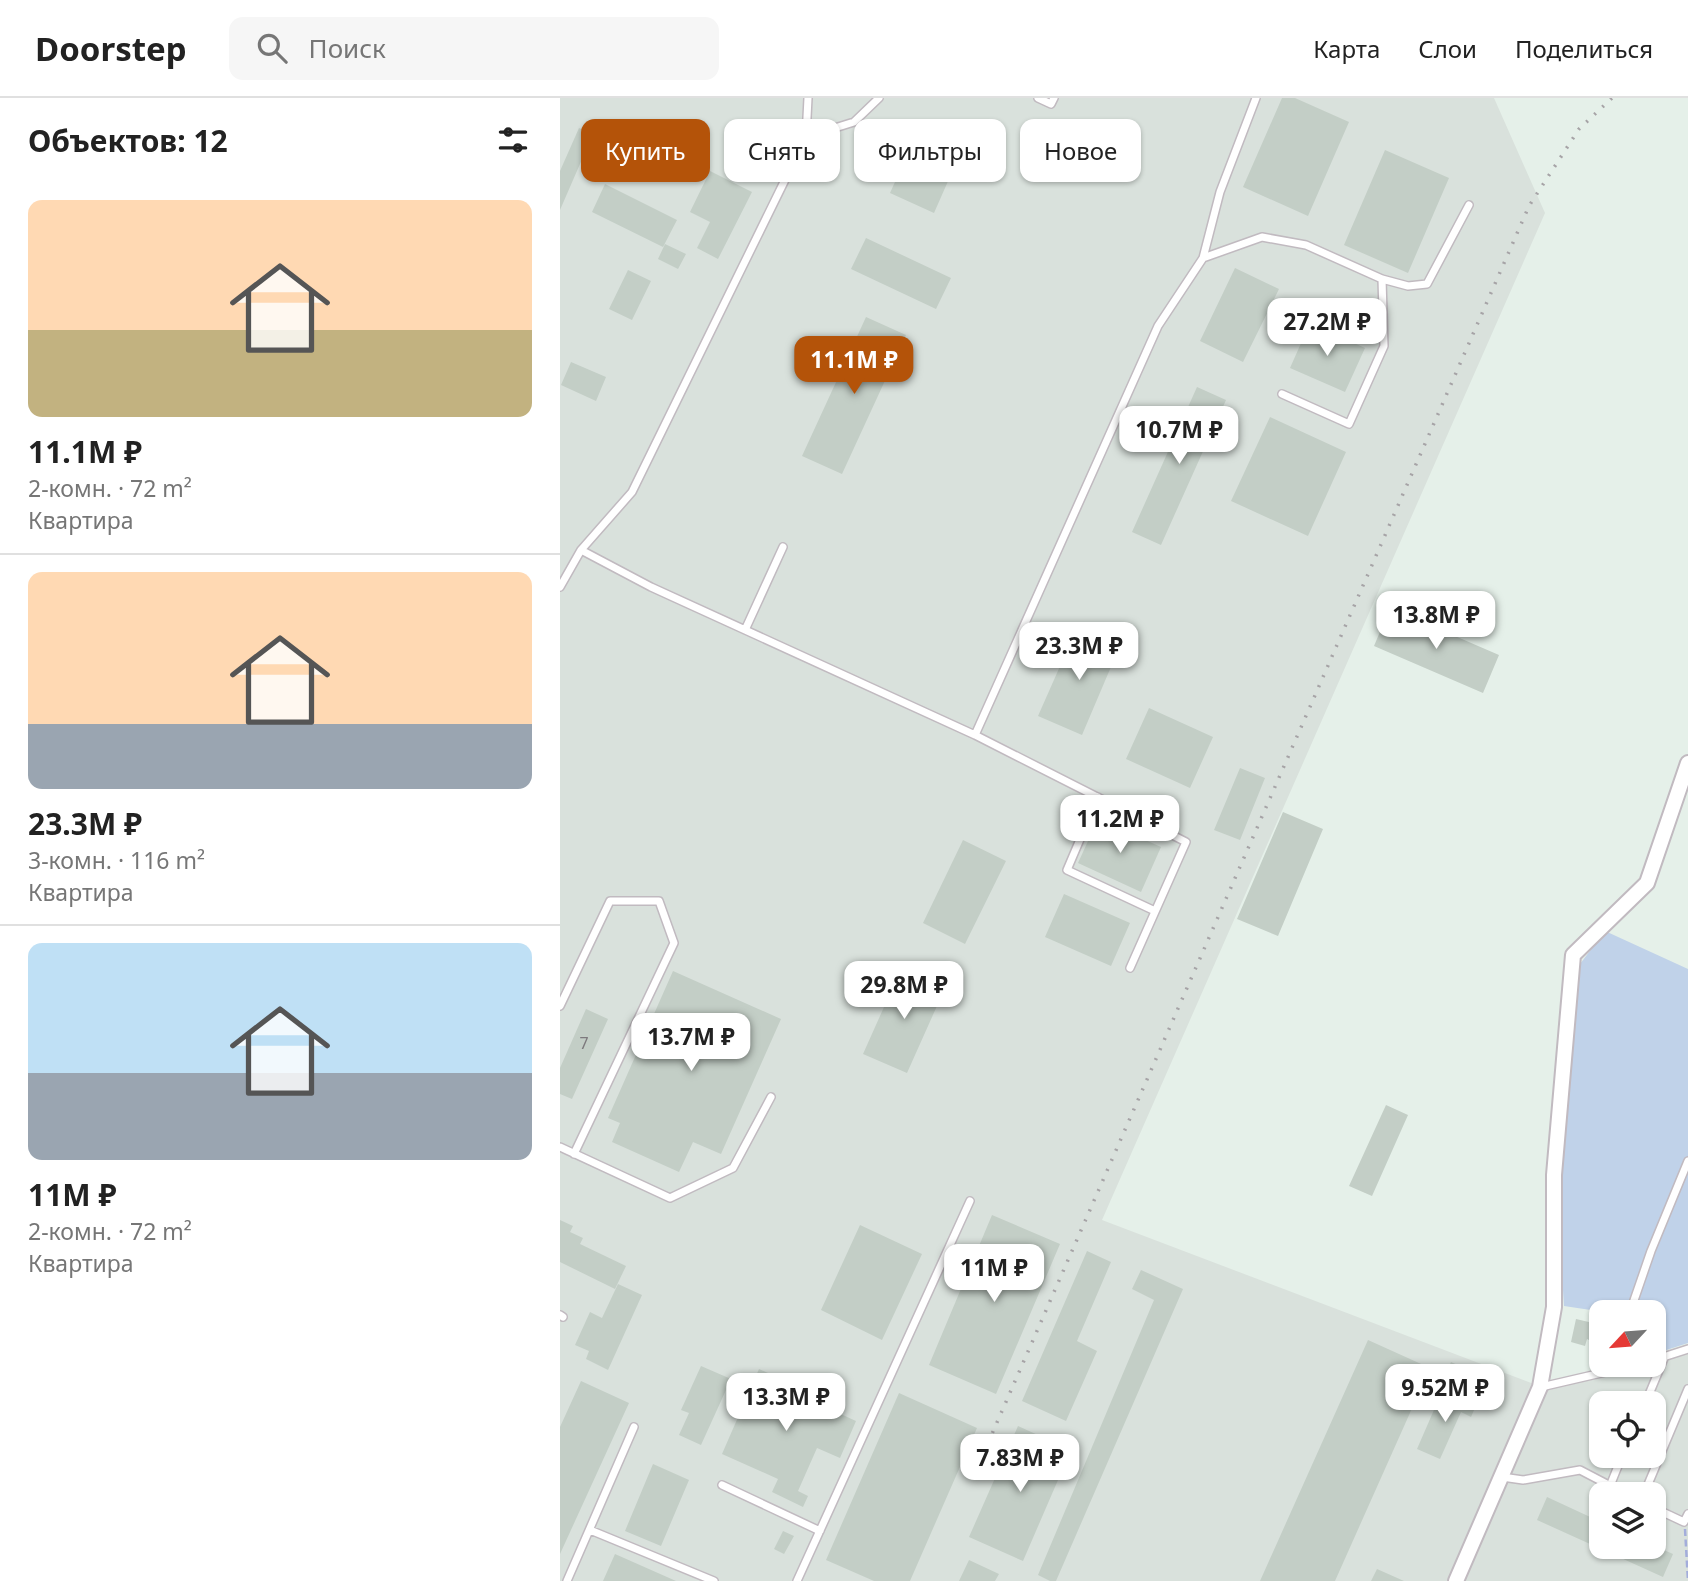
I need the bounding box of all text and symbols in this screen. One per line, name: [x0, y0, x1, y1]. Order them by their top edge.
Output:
search box: [229, 17, 719, 80]
text: Doorstep: [35, 26, 187, 71]
icon: search: [253, 29, 291, 67]
text: Поиск: [309, 30, 386, 66]
text: Карта: [1313, 32, 1380, 65]
text: Слои: [1418, 32, 1477, 65]
text: Поделиться: [1515, 32, 1653, 65]
chip: Купить: [581, 119, 710, 182]
chip: Снять: [724, 119, 840, 182]
chip: Фильтры: [854, 119, 1006, 182]
chip: Новое: [1020, 119, 1141, 182]
text: Объектов: 12: [28, 120, 228, 161]
icon: filters: [494, 121, 532, 159]
icon: home: [217, 245, 343, 371]
pin: 27.2M ₽: [1262, 299, 1392, 358]
text: 27.2M ₽: [1283, 305, 1371, 337]
pin: 11.1M ₽: [789, 336, 919, 396]
text: 11.1M ₽: [810, 343, 898, 375]
pin: 10.7M ₽: [1114, 406, 1244, 466]
text: 10.7M ₽: [1135, 413, 1223, 445]
text: 11.1M ₽: [28, 431, 142, 472]
text: 2-комн. · 72 m²: [28, 472, 192, 504]
text: Квартира: [28, 504, 134, 536]
pin: 13.8M ₽: [1371, 592, 1501, 651]
text: 13.8M ₽: [1392, 598, 1480, 630]
icon: home: [217, 617, 343, 743]
pin: 23.3M ₽: [1014, 622, 1144, 682]
text: 23.3M ₽: [1035, 629, 1123, 661]
pin: 11.2M ₽: [1055, 796, 1185, 855]
text: 11.2M ₽: [1076, 802, 1164, 834]
text: 23.3M ₽: [28, 803, 142, 844]
text: 3-комн. · 116 m²: [28, 844, 205, 876]
text: Квартира: [28, 876, 134, 908]
pin: 29.8M ₽: [839, 962, 969, 1021]
text: 29.8M ₽: [860, 968, 948, 1000]
icon: home: [217, 988, 343, 1114]
pin: 13.7M ₽: [626, 1014, 756, 1073]
text: 13.7M ₽: [647, 1020, 735, 1052]
house number: 7: [579, 1032, 589, 1054]
text: 11M ₽: [28, 1174, 116, 1215]
text: 2-комн. · 72 m²: [28, 1215, 192, 1247]
pin: 11M ₽: [945, 1244, 1043, 1304]
text: Квартира: [28, 1247, 134, 1279]
text: 11M ₽: [960, 1251, 1028, 1283]
north arrow: [1589, 1300, 1666, 1377]
map controls: [1589, 1300, 1666, 1559]
pin: 9.52M ₽: [1380, 1364, 1510, 1424]
text: 9.52M ₽: [1401, 1371, 1489, 1403]
pin: 13.3M ₽: [721, 1374, 851, 1433]
text: 13.3M ₽: [742, 1380, 830, 1412]
button: locate: [1589, 1391, 1666, 1468]
pin: 7.83M ₽: [955, 1434, 1085, 1494]
text: 7.83M ₽: [976, 1441, 1064, 1473]
button: layers: [1589, 1482, 1666, 1559]

